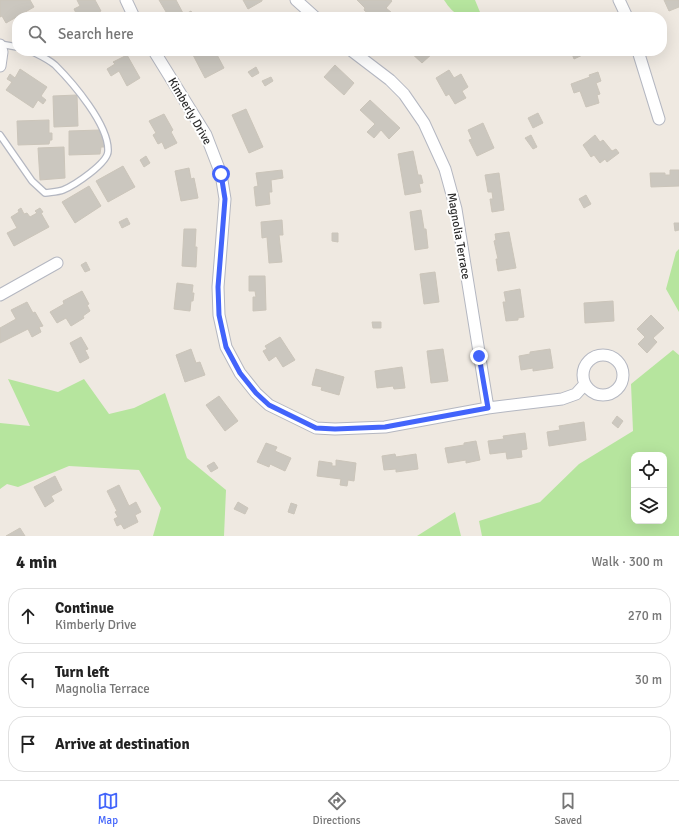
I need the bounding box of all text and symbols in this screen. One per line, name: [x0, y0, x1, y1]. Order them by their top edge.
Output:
search box: [12, 12, 667, 56]
icon: search: [26, 23, 48, 45]
text: Search here: [58, 25, 134, 43]
street label: Kimberly Drive: [164, 75, 215, 148]
route start: [212, 165, 230, 183]
street label: Magnolia Terrace: [444, 192, 473, 281]
route end: [470, 347, 488, 365]
map controls: [631, 452, 667, 524]
button: locate: [631, 452, 667, 488]
button: layers: [631, 488, 667, 524]
text: 4 min: [16, 552, 57, 573]
text: Walk · 300 m: [592, 554, 663, 570]
text: Continue: [55, 599, 114, 617]
icon: ahead: [17, 605, 39, 627]
text: 270 m: [628, 608, 662, 624]
text: Kimberly Drive: [55, 617, 136, 633]
text: Turn left: [55, 663, 109, 681]
icon: left: [17, 669, 39, 691]
text: 30 m: [635, 672, 662, 688]
text: Magnolia Terrace: [55, 681, 150, 697]
icon: arrive: [17, 733, 39, 755]
text: Arrive at destination: [55, 735, 190, 753]
tab: Map: [97, 790, 119, 827]
tab: Directions: [313, 790, 361, 827]
tab: Saved: [554, 790, 582, 827]

